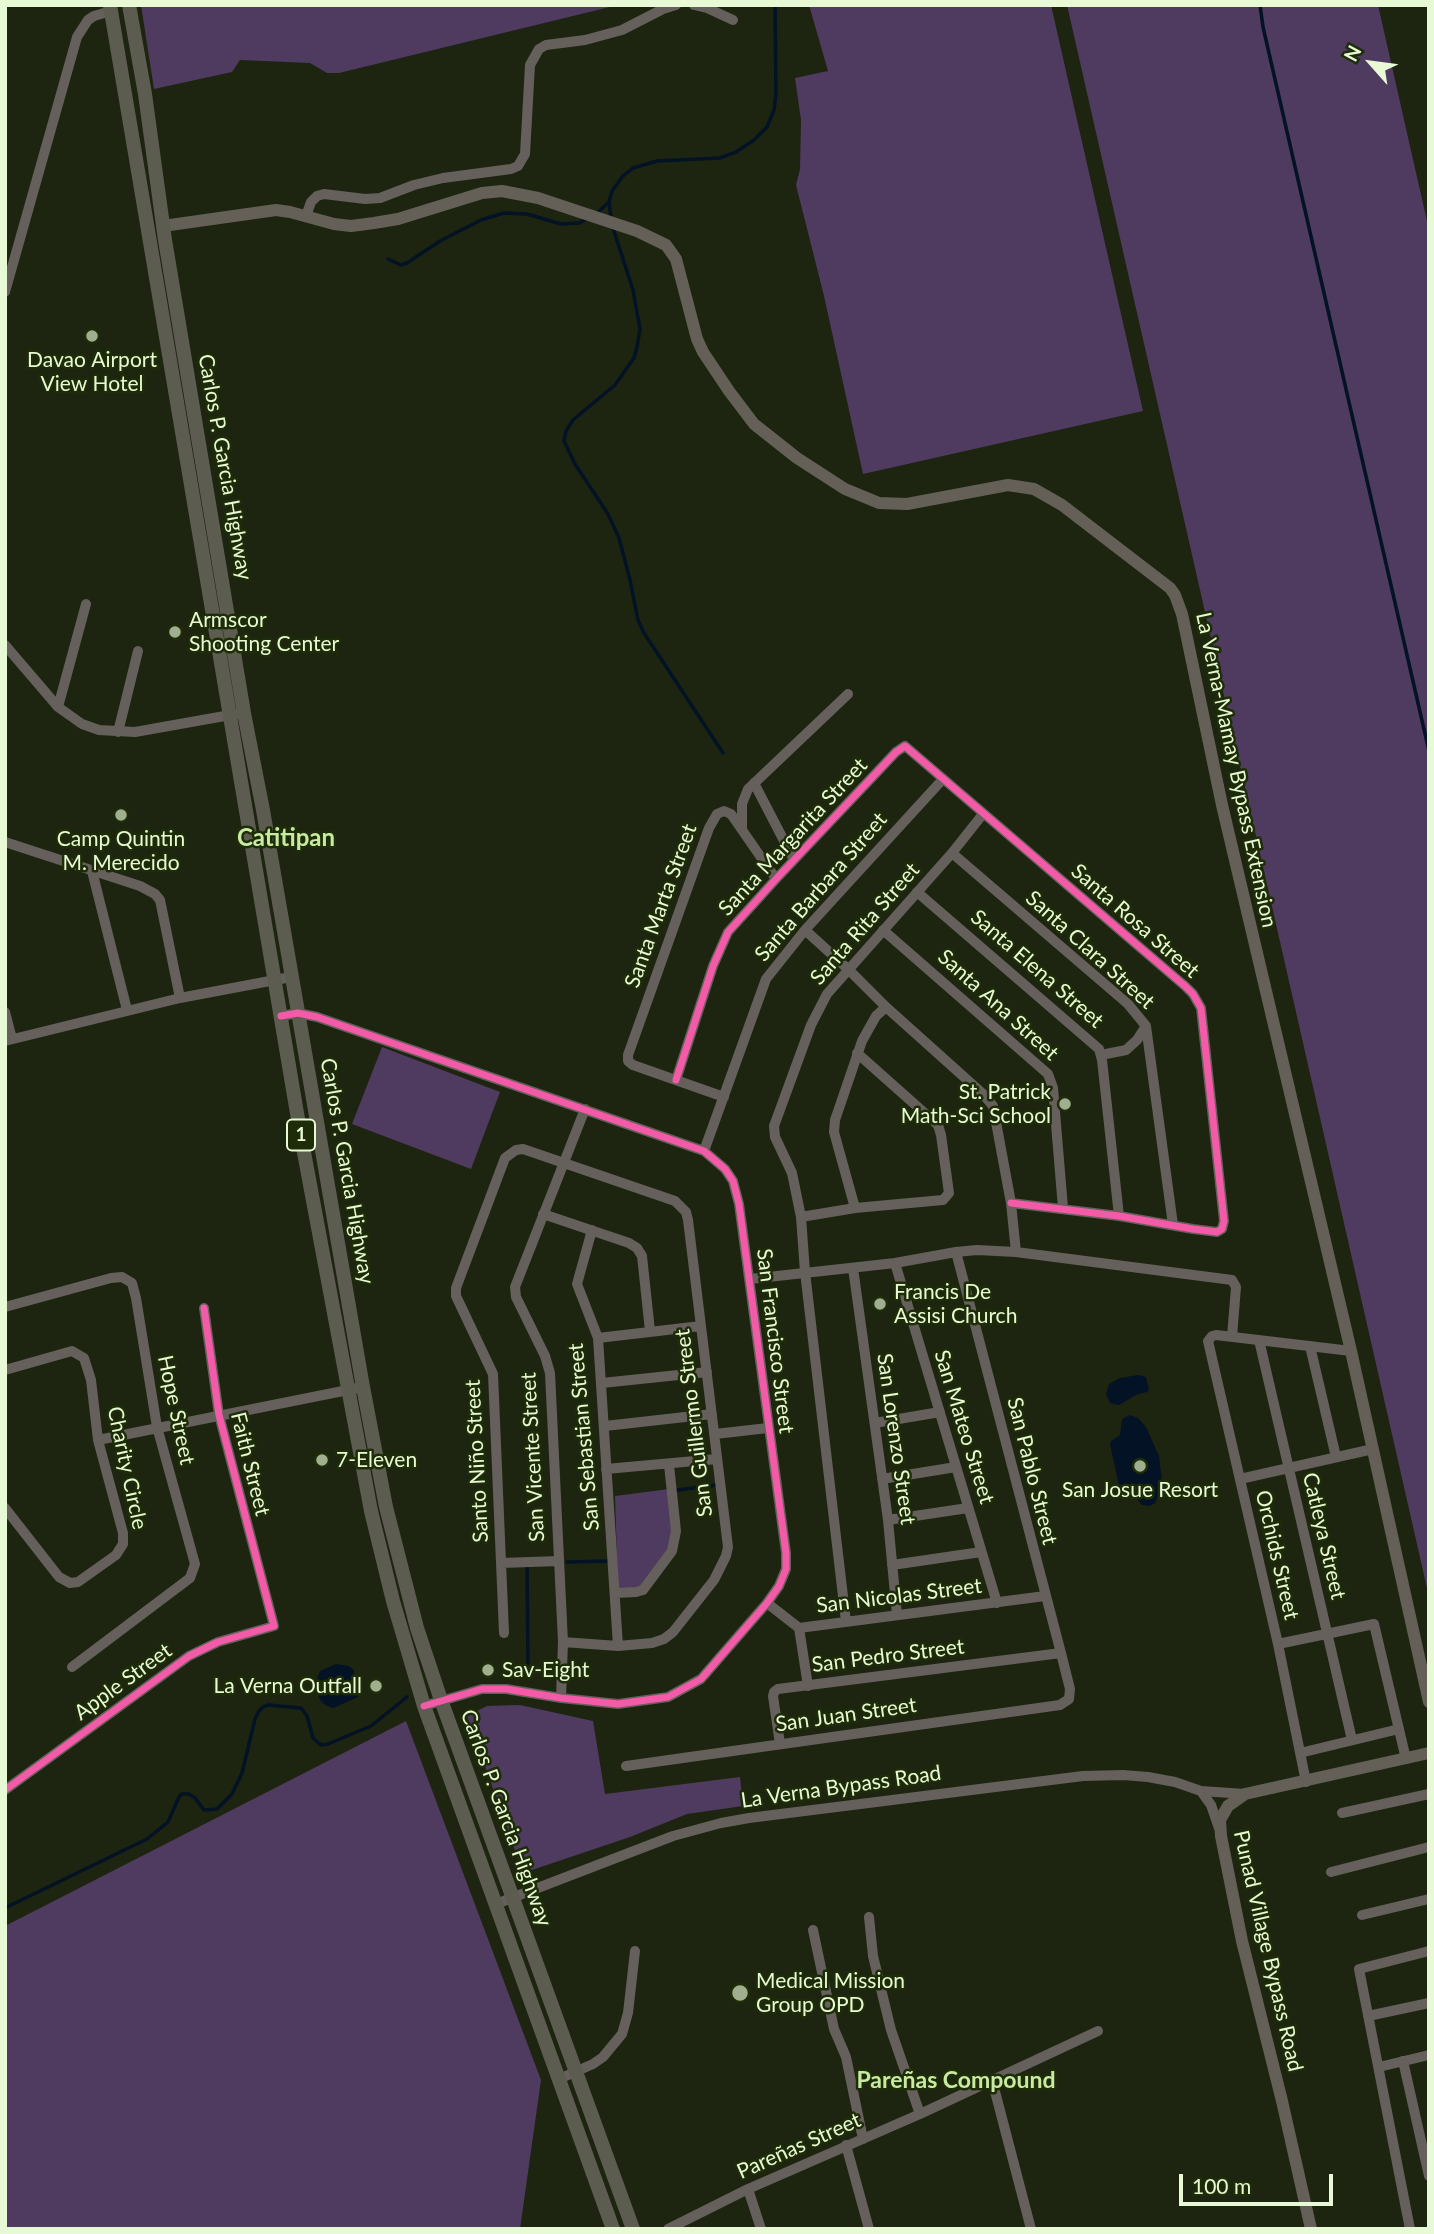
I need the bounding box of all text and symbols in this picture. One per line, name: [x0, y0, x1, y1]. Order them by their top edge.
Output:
north arrow: [1336, 28, 1406, 98]
text: N: [1338, 41, 1366, 65]
marker: Davao Airport View Hotel: [84, 328, 100, 344]
place label: Davao Airport View Hotel: [27, 347, 157, 397]
street label: Carlos P. Garcia Highway: [193, 352, 257, 582]
place label: Armscor Shooting Center: [189, 607, 339, 657]
street label: La Verna-Mamay Bypass Extension: [1190, 610, 1282, 930]
marker: Armscor Shooting Center: [167, 624, 183, 640]
street label: Santa Margarita Street: [713, 753, 873, 921]
marker: Camp Quintin M. Merecido: [113, 807, 129, 823]
street label: Santa Barbara Street: [750, 807, 892, 967]
street label: Santa Marta Street: [620, 821, 702, 991]
district label: Catitipan: [237, 824, 335, 852]
place label: Camp Quintin M. Merecido: [57, 826, 185, 876]
street label: Santa Rita Street: [805, 858, 925, 990]
street label: Santa Rosa Street: [1066, 859, 1204, 983]
street label: Santa Clara Street: [1020, 886, 1160, 1014]
street label: Santa Elena Street: [966, 905, 1108, 1033]
street label: Santa Ana Street: [932, 944, 1064, 1066]
street label: Carlos P. Garcia Highway: [315, 1056, 379, 1286]
place label: St. Patrick Math-Sci School: [901, 1079, 1051, 1129]
marker: St. Patrick Math-Sci School: [1057, 1096, 1073, 1112]
road number: 1: [287, 1120, 315, 1150]
street label: San Francisco Street: [751, 1247, 799, 1435]
place label: Francis De Assisi Church: [894, 1279, 1017, 1329]
marker: Francis De Assisi Church: [872, 1296, 888, 1312]
street label: San Guillermo Street: [670, 1328, 718, 1518]
street label: San Sebastian Street: [563, 1342, 605, 1532]
street label: San Mateo Street: [929, 1347, 999, 1507]
street label: San Lorenzo Street: [872, 1352, 920, 1526]
street label: Hope Street: [152, 1353, 200, 1467]
street label: San Vicente Street: [516, 1372, 550, 1542]
street label: Santo Niño Street: [460, 1379, 494, 1543]
street label: San Pablo Street: [1002, 1395, 1062, 1547]
street label: Charity Circle: [102, 1404, 152, 1532]
street label: Faith Street: [225, 1410, 275, 1518]
place label: 7-Eleven: [336, 1447, 417, 1473]
marker: 7-Eleven: [314, 1452, 330, 1468]
marker: San Josue Resort: [1132, 1458, 1148, 1474]
street label: Catleya Street: [1297, 1470, 1351, 1602]
place label: San Josue Resort: [1062, 1477, 1218, 1503]
street label: Orchids Street: [1250, 1488, 1304, 1622]
street label: San Nicolas Street: [815, 1573, 983, 1619]
street label: San Pedro Street: [810, 1634, 966, 1678]
street label: Apple Street: [69, 1638, 177, 1726]
place label: Sav-Eight: [502, 1657, 589, 1683]
marker: Sav-Eight: [480, 1662, 496, 1678]
place label: La Verna Outfall: [213, 1673, 362, 1699]
marker: La Verna Outfall: [368, 1678, 384, 1694]
street label: San Juan Street: [774, 1693, 918, 1737]
street label: Carlos P. Garcia Highway: [455, 1706, 557, 1930]
street label: La Verna Bypass Road: [739, 1760, 943, 1814]
street label: Punad Village Bypass Road: [1228, 1828, 1308, 2074]
place label: Medical Mission Group OPD: [756, 1968, 905, 2018]
marker: Medical Mission Group OPD: [730, 1983, 750, 2003]
district label: Pareñas Compound: [856, 2067, 1056, 2095]
street label: Pareñas Street: [733, 2107, 865, 2185]
scale bar: [1182, 2160, 1336, 2204]
text: 100 m: [1192, 2173, 1251, 2198]

